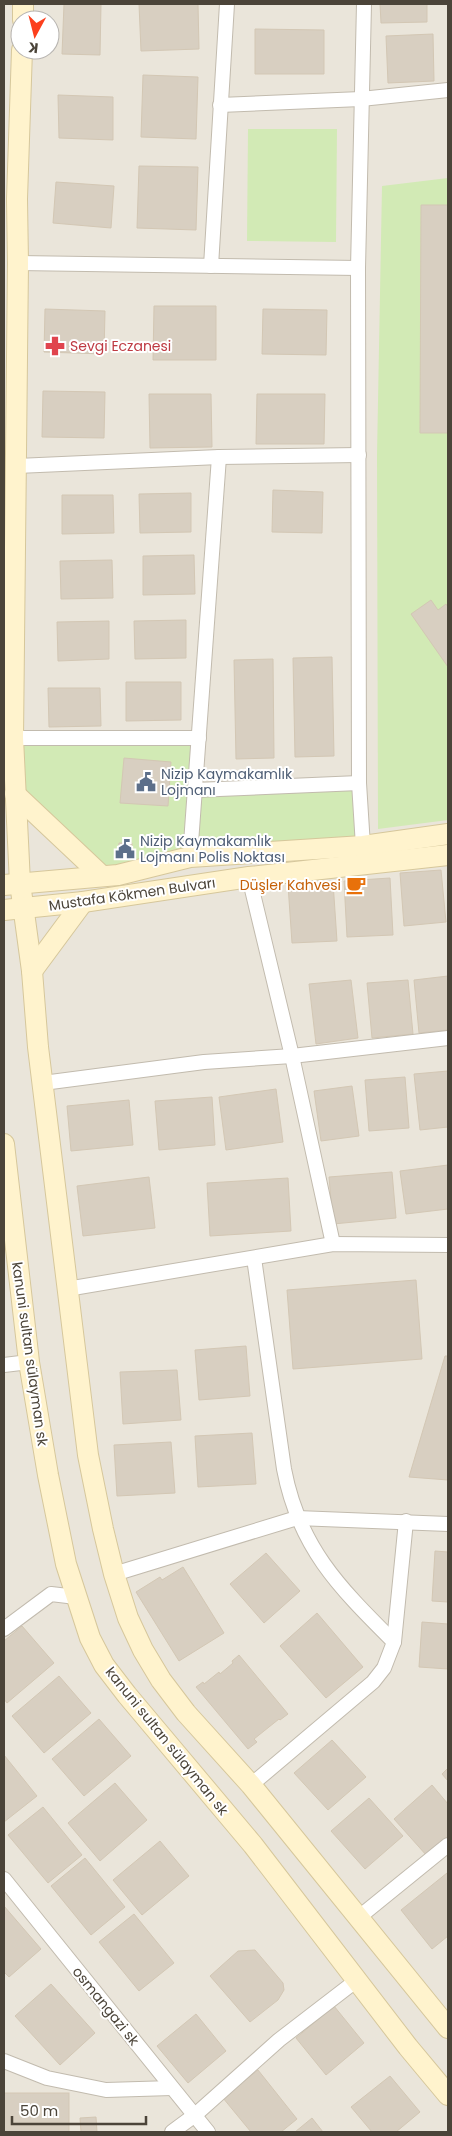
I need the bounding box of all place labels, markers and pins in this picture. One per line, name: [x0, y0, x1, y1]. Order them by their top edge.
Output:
pharmacy icon: Sevgi Eczanesi: [44, 335, 66, 357]
place label: Sevgi Eczanesi: [70, 336, 171, 356]
place label: Nizip Kaymakamlık Lojmanı: [161, 764, 293, 800]
public building icon: Nizip Kaymakamlık Lojmanı: [135, 771, 157, 793]
place label: Nizip Kaymakamlık Lojmanı Polis Noktası: [140, 831, 285, 867]
public building icon: Nizip Kaymakamlık Lojmanı Polis Noktası: [114, 838, 136, 860]
cafe icon: Düşler Kahvesi: [345, 874, 367, 896]
place label: Düşler Kahvesi: [240, 875, 341, 895]

